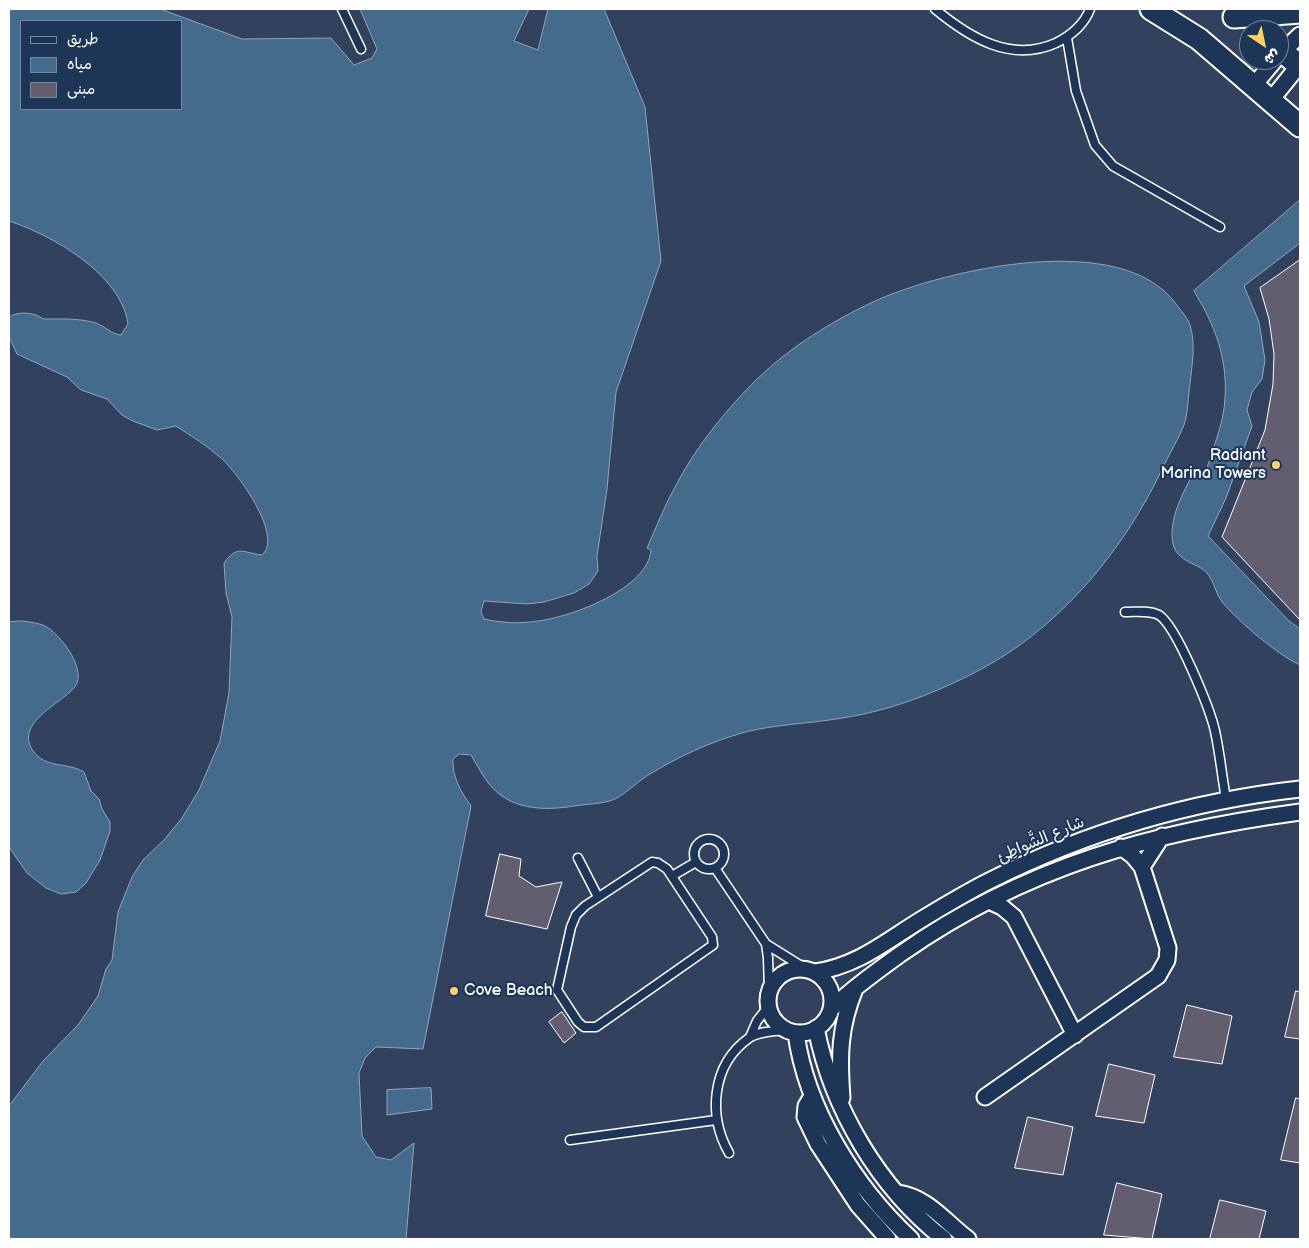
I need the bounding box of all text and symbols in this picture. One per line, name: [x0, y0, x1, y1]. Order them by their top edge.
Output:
legend: [20, 20, 182, 110]
north arrow: [1239, 20, 1289, 70]
text: طريق: [67, 30, 99, 49]
text: ش: [1261, 46, 1283, 68]
text: مياه: [67, 55, 92, 74]
text: مبنى: [67, 80, 95, 99]
place label: Radiant Marina Towers: [1160, 446, 1266, 484]
marker: Radiant Marina Towers: [1270, 459, 1282, 471]
street label: شارع الشَّواطِئ: [995, 813, 1087, 867]
place label: Cove Beach: [464, 981, 553, 1001]
marker: Cove Beach: [448, 985, 460, 997]

